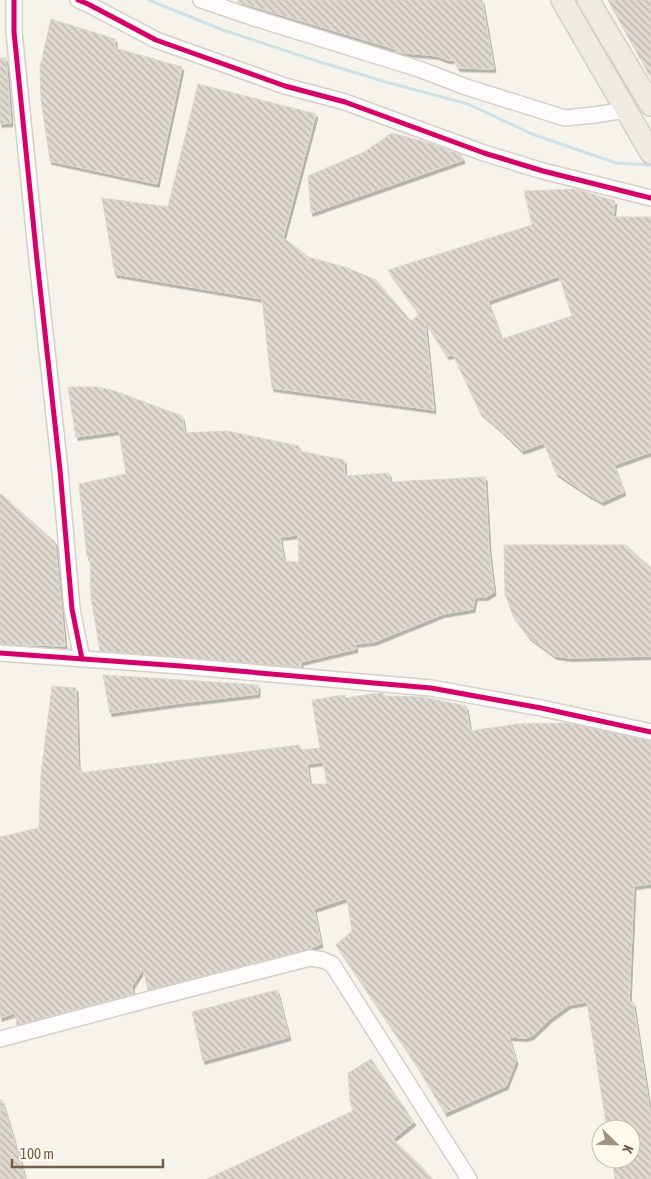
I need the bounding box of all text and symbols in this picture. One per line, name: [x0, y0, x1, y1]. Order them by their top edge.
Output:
north arrow: [591, 1119, 641, 1169]
scale bar: [12, 1136, 164, 1168]
text: K: [619, 1143, 637, 1155]
text: 100 m: [20, 1145, 54, 1162]

